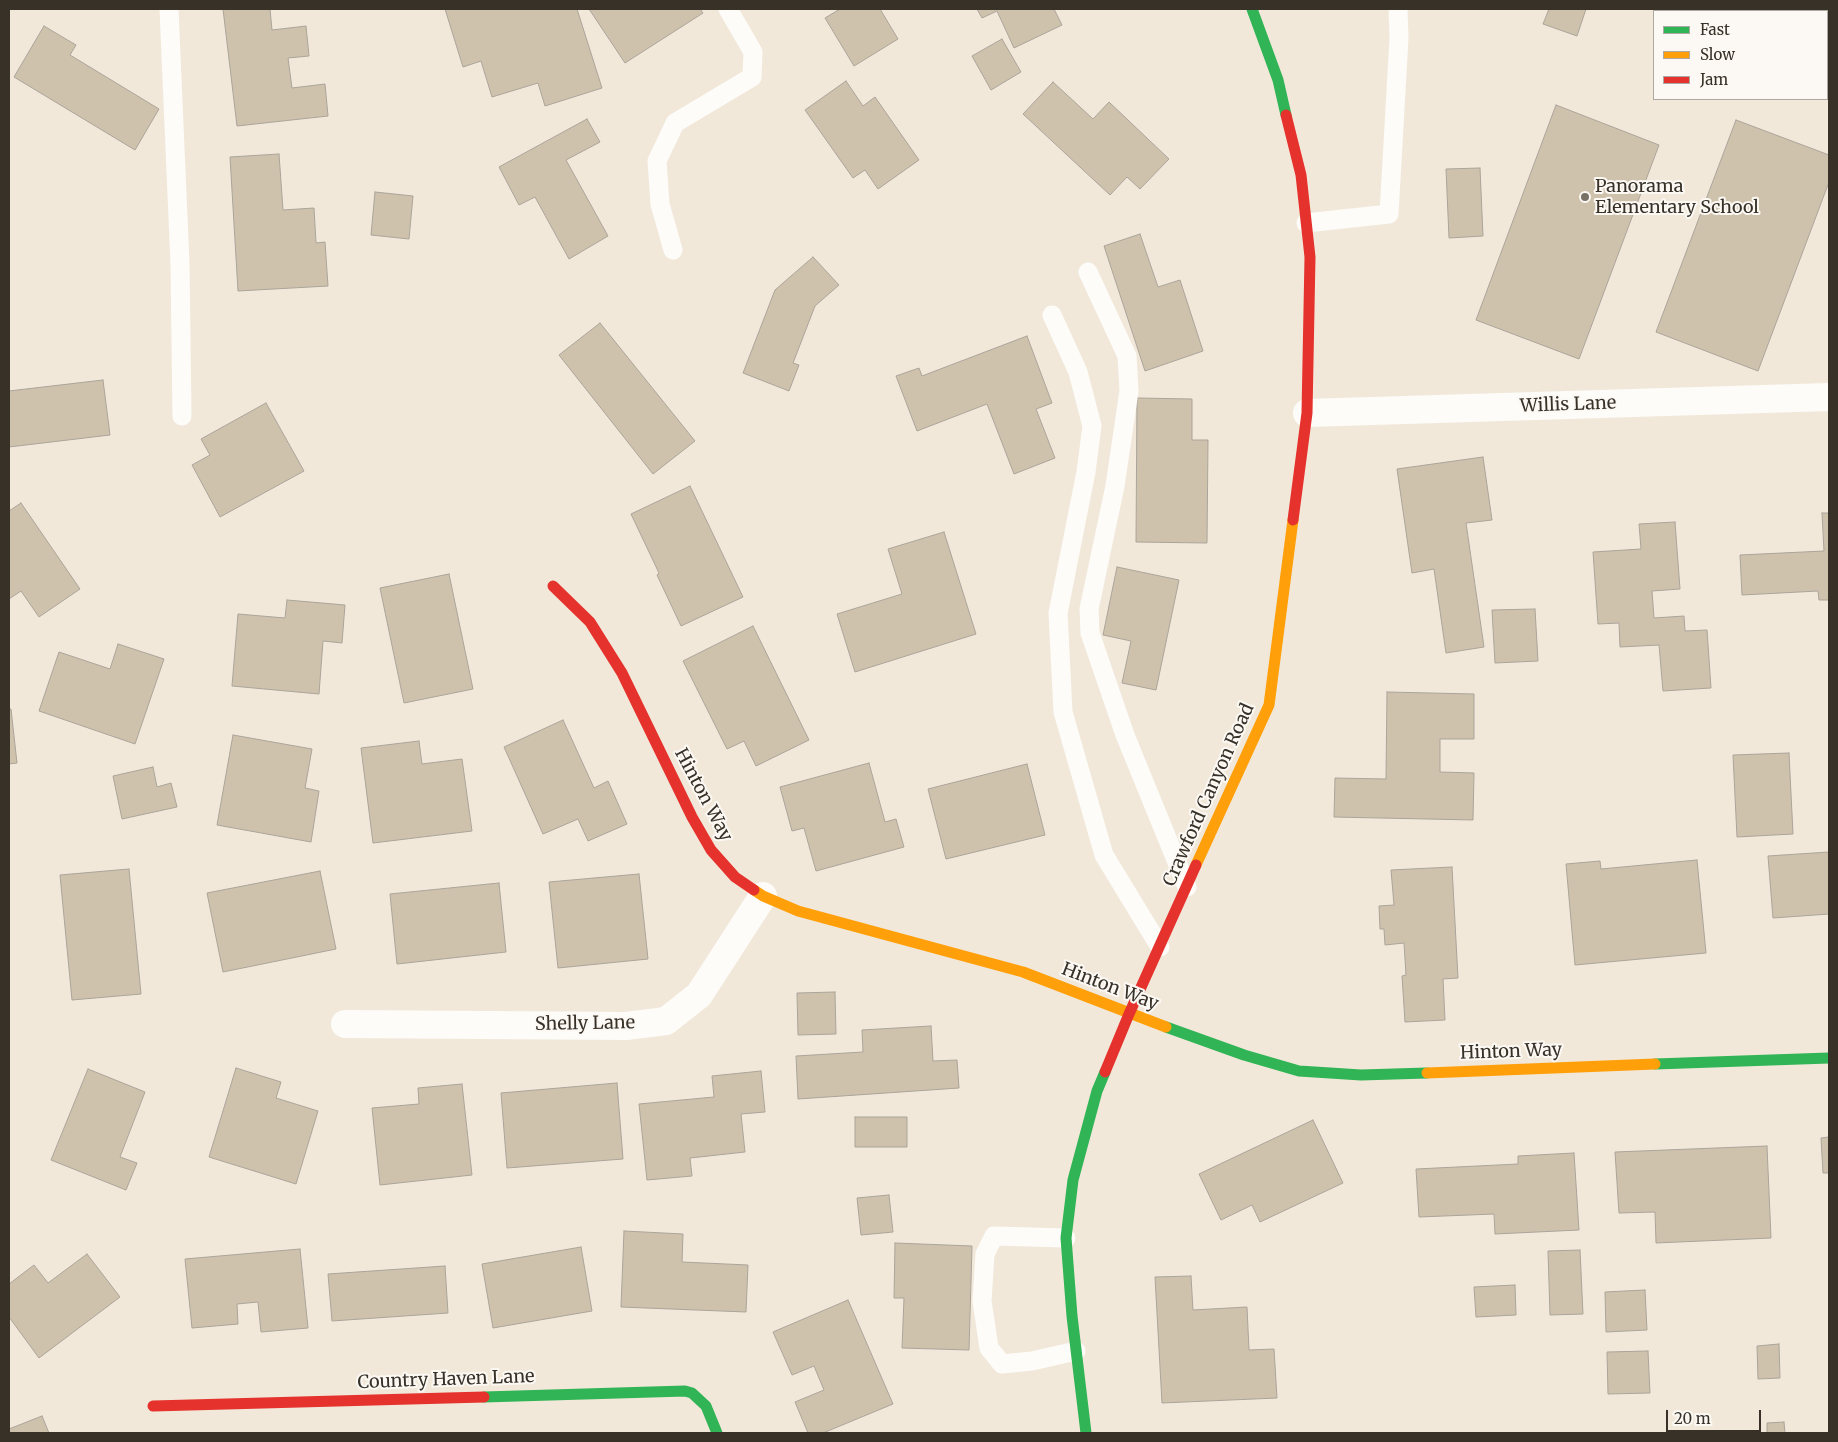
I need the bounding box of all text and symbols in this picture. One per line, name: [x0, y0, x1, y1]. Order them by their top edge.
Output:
legend: [1653, 10, 1828, 100]
text: Fast: [1700, 20, 1730, 39]
text: Slow: [1700, 45, 1735, 64]
text: Jam: [1700, 70, 1728, 89]
place label: Panorama Elementary School: [1595, 176, 1759, 218]
marker: Panorama Elementary School: [1579, 191, 1591, 203]
street label: Willis Lane: [1519, 393, 1617, 417]
street label: Crawford Canyon Road: [1159, 700, 1259, 890]
street label: Hinton Way: [669, 745, 737, 845]
street label: Hinton Way: [1058, 959, 1162, 1015]
street label: Shelly Lane: [535, 1012, 635, 1036]
street label: Hinton Way: [1460, 1039, 1562, 1065]
street label: Country Haven Lane: [357, 1366, 535, 1394]
scale bar: [1668, 1400, 1763, 1432]
text: 20 m: [1674, 1409, 1711, 1428]

